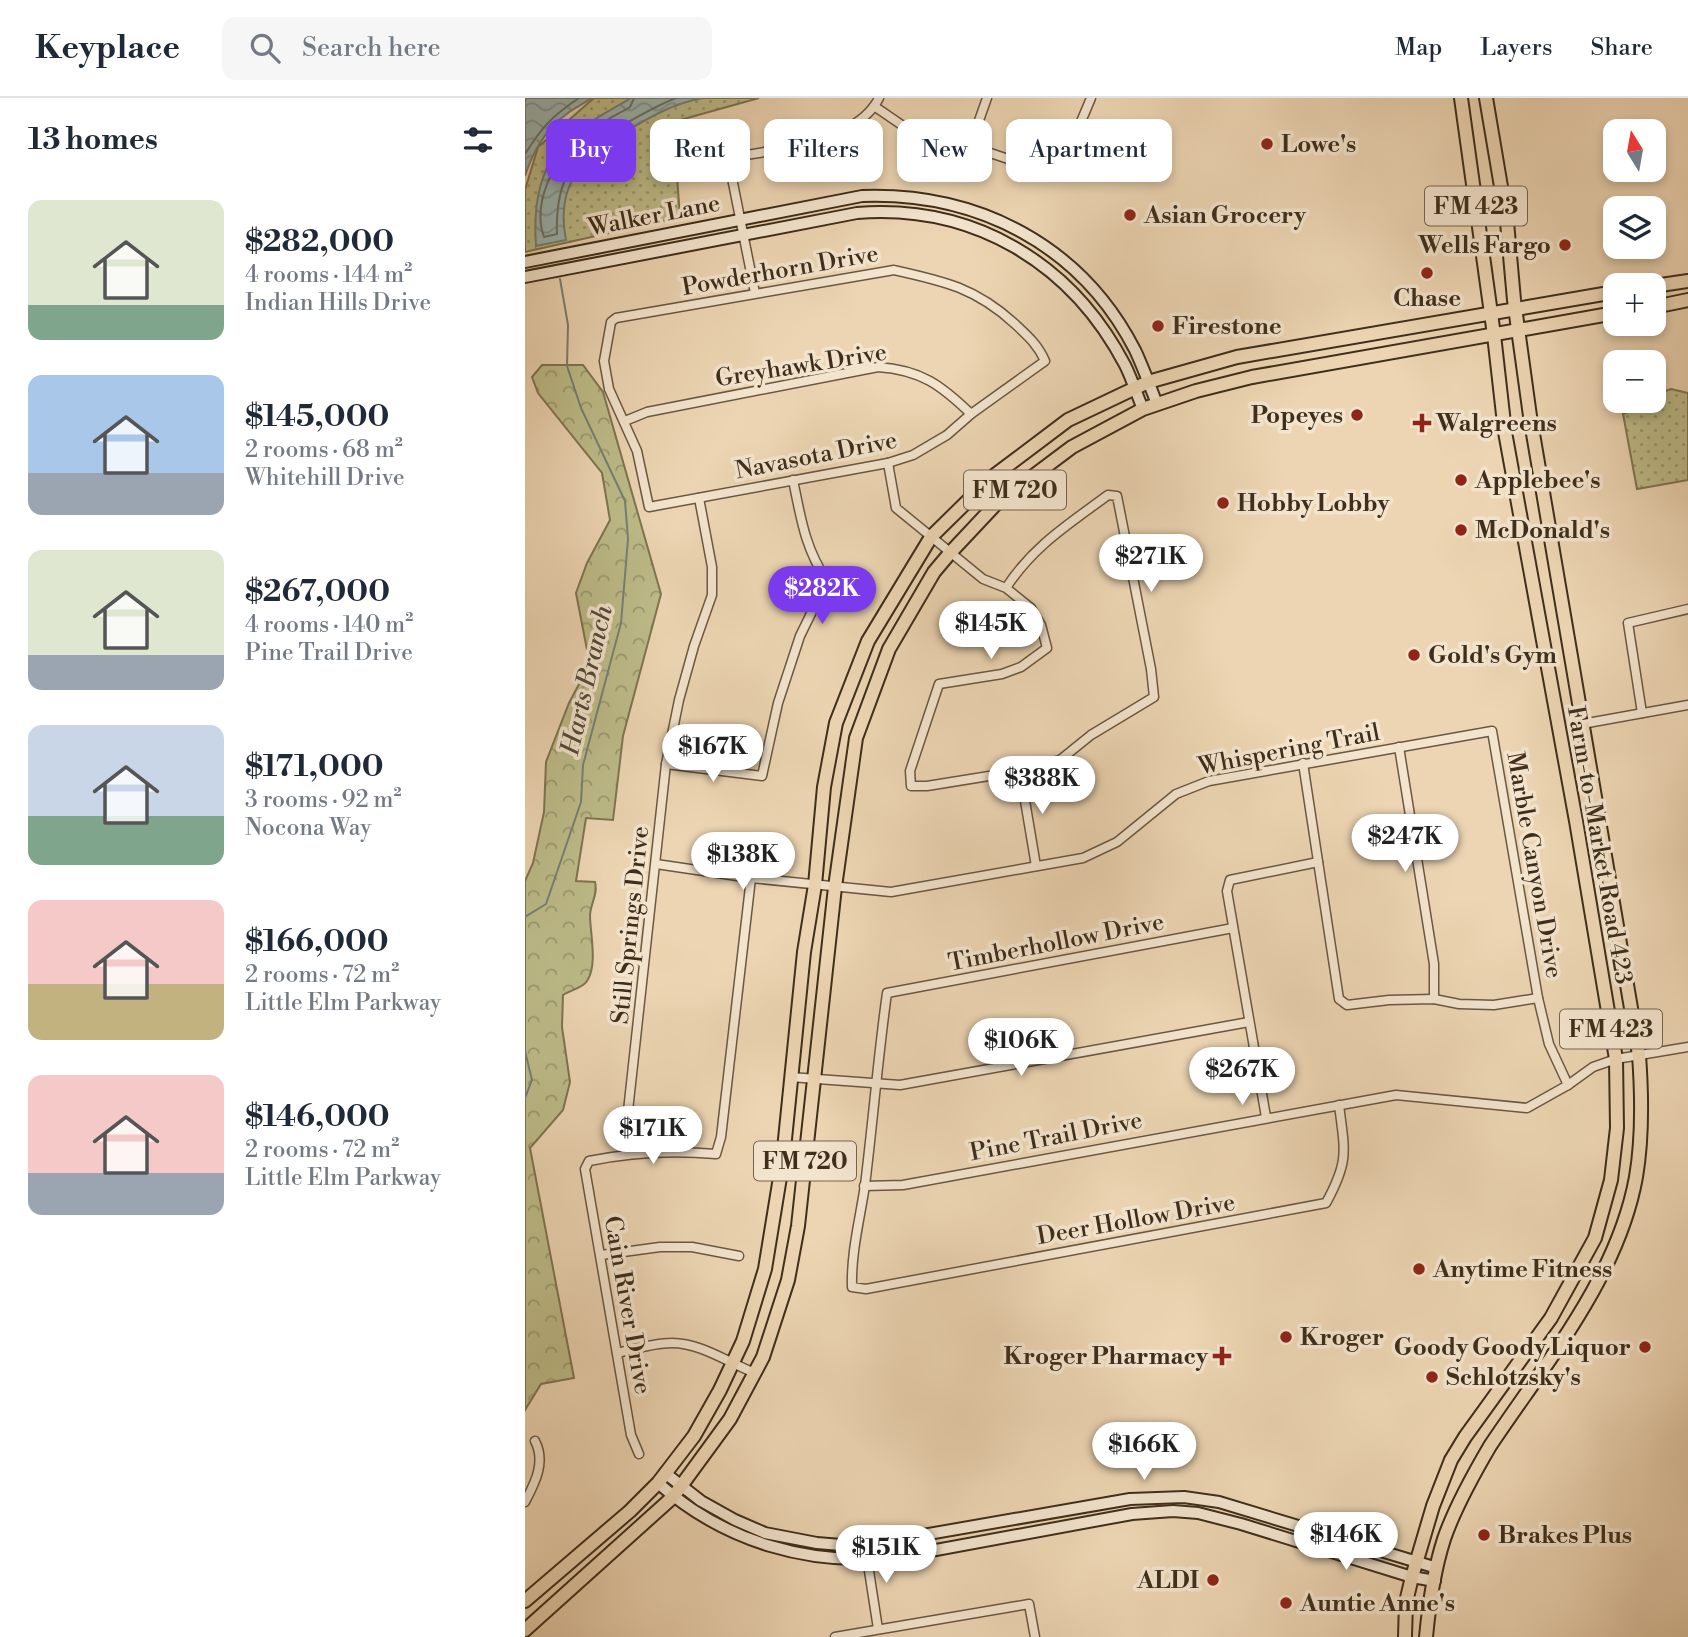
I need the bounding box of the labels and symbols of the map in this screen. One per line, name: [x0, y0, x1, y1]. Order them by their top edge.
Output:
north arrow: [1603, 119, 1666, 182]
place label: Lowe's: [1281, 130, 1356, 160]
marker: Lowe's: [1259, 136, 1275, 152]
road number: FM 423: [1425, 186, 1527, 226]
street label: Walker Lane: [585, 188, 723, 244]
place label: Asian Grocery: [1143, 201, 1307, 231]
marker: Asian Grocery: [1122, 207, 1138, 223]
place label: Wells Fargo: [1417, 231, 1551, 261]
marker: Wells Fargo: [1557, 237, 1573, 253]
street label: Powderhorn Drive: [680, 239, 881, 303]
marker: Chase: [1419, 265, 1435, 281]
place label: Chase: [1393, 284, 1461, 314]
place label: Firestone: [1172, 312, 1282, 342]
marker: Firestone: [1150, 318, 1166, 334]
street label: Greyhawk Drive: [713, 338, 889, 394]
place label: Popeyes: [1251, 401, 1343, 431]
marker: Popeyes: [1349, 407, 1365, 423]
place label: Walgreens: [1435, 409, 1557, 439]
marker: Walgreens: [1414, 415, 1430, 431]
street label: Navasota Drive: [733, 426, 900, 486]
place label: Applebee's: [1474, 466, 1600, 496]
road number: FM 720: [964, 470, 1066, 510]
marker: Applebee's: [1453, 472, 1469, 488]
place label: Hobby Lobby: [1237, 489, 1390, 519]
marker: Hobby Lobby: [1215, 495, 1231, 511]
place label: McDonald's: [1475, 516, 1610, 546]
marker: McDonald's: [1453, 522, 1469, 538]
pin: $271K: [1102, 534, 1200, 594]
pin: $282K: [773, 566, 871, 626]
water label: Harts Branch: [554, 602, 620, 759]
pin: $145K: [942, 602, 1040, 661]
place label: Gold's Gym: [1428, 641, 1557, 671]
marker: Gold's Gym: [1406, 647, 1422, 663]
street label: Farm-to-Market Road 423: [1560, 704, 1638, 987]
street label: Whispering Trail: [1195, 718, 1382, 782]
pin: $167K: [664, 724, 762, 784]
street label: Marble Canyon Drive: [1499, 750, 1569, 981]
pin: $388K: [993, 756, 1091, 816]
pin: $247K: [1356, 814, 1454, 874]
street label: Still Springs Drive: [606, 825, 656, 1026]
pin: $138K: [694, 832, 792, 892]
street label: Timberhollow Drive: [946, 907, 1167, 979]
road number: FM 423: [1560, 1010, 1662, 1048]
pin: $106K: [972, 1018, 1070, 1078]
pin: $267K: [1193, 1048, 1291, 1107]
street label: Pine Trail Drive: [967, 1106, 1145, 1168]
pin: $171K: [604, 1107, 702, 1166]
road number: FM 720: [754, 1142, 856, 1180]
street label: Deer Hollow Drive: [1035, 1188, 1238, 1252]
street label: Cain River Drive: [597, 1214, 657, 1397]
place label: Anytime Fitness: [1432, 1255, 1612, 1285]
marker: Anytime Fitness: [1411, 1261, 1427, 1277]
place label: Kroger: [1300, 1323, 1384, 1353]
marker: Kroger: [1278, 1329, 1294, 1345]
place label: Goody Goody Liquor: [1394, 1333, 1631, 1363]
marker: Goody Goody Liquor: [1637, 1339, 1653, 1355]
place label: Kroger Pharmacy: [1004, 1342, 1209, 1372]
marker: Kroger Pharmacy: [1214, 1348, 1230, 1364]
place label: Schlotzsky's: [1446, 1363, 1581, 1393]
marker: Schlotzsky's: [1424, 1369, 1440, 1385]
pin: $166K: [1095, 1422, 1193, 1482]
pin: $146K: [1297, 1512, 1395, 1572]
place label: Brakes Plus: [1498, 1521, 1632, 1551]
pin: $151K: [837, 1526, 935, 1585]
marker: Brakes Plus: [1476, 1527, 1492, 1543]
place label: ALDI: [1136, 1566, 1199, 1596]
marker: ALDI: [1205, 1572, 1221, 1588]
place label: Auntie Anne's: [1299, 1589, 1455, 1619]
marker: Auntie Anne's: [1278, 1595, 1294, 1611]

